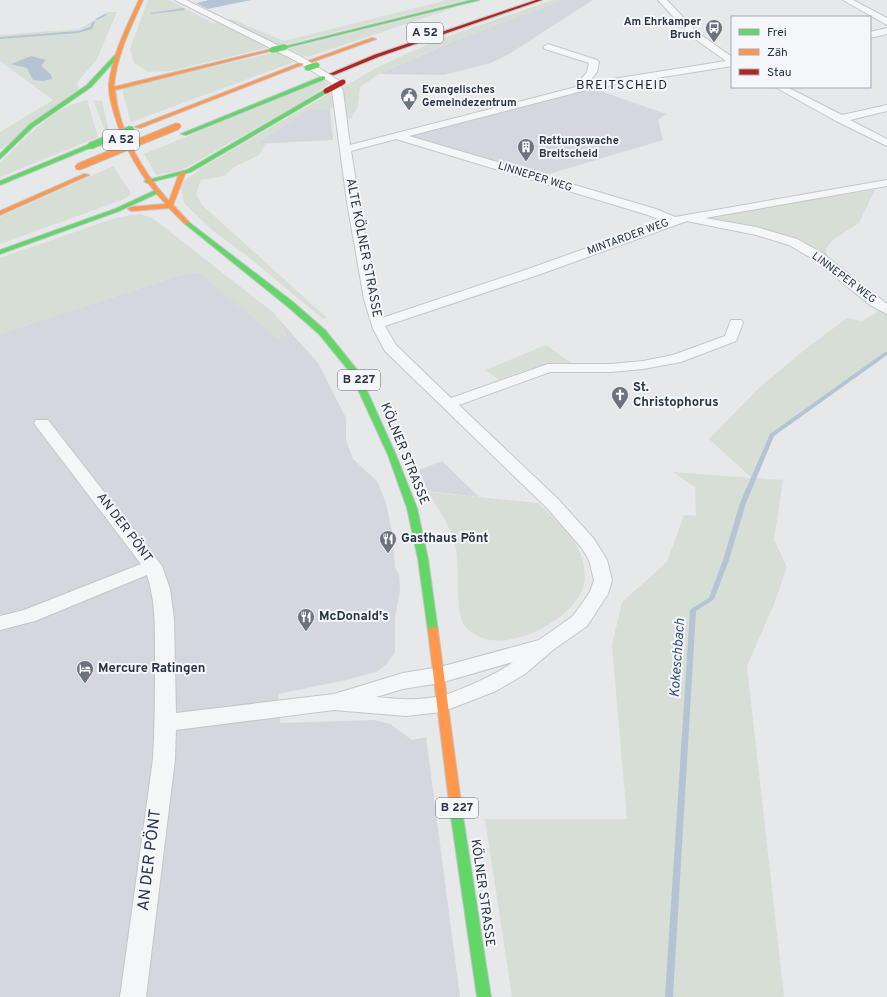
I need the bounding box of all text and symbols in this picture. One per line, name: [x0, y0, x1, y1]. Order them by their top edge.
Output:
place label: Am Ehrkamper Bruch: [624, 15, 701, 42]
legend: [731, 16, 871, 88]
bus stop icon: Am Ehrkamper Bruch: [704, 18, 724, 43]
road number: A 52: [407, 23, 443, 43]
text: Frei: [767, 25, 787, 41]
text: Zäh: [767, 45, 788, 61]
text: Stau: [767, 65, 792, 81]
district label: BREITSCHEID: [576, 78, 668, 94]
place label: Evangelisches Gemeindezentrum: [422, 83, 517, 110]
public building icon: Evangelisches Gemeindezentrum: [399, 86, 419, 111]
road number: A 52: [103, 130, 139, 150]
place label: Rettungswache Breitscheid: [539, 134, 619, 161]
building icon: Rettungswache Breitscheid: [516, 137, 536, 162]
street label: LINNEPER WEG: [496, 159, 574, 195]
street label: ALTE KÖLNER STRASSE: [342, 176, 386, 319]
street label: MINTARDER WEG: [585, 216, 671, 258]
street label: LINNEPER WEG: [809, 249, 879, 307]
road number: B 227: [338, 370, 380, 390]
place label: St. Christophorus: [633, 380, 719, 411]
church icon: St. Christophorus: [610, 385, 630, 410]
street label: KÖLNER STRASSE: [376, 400, 434, 507]
street label: AN DER PÖNT: [93, 489, 157, 566]
restaurant icon: Gasthaus Pönt: [378, 529, 398, 554]
place label: Gasthaus Pönt: [401, 531, 488, 547]
restaurant icon: McDonald's: [296, 607, 316, 632]
place label: McDonald's: [319, 609, 389, 625]
water label: Kokeschbach: [667, 617, 689, 698]
hotel icon: Mercure Ratingen: [75, 659, 95, 684]
place label: Mercure Ratingen: [98, 661, 205, 677]
road number: B 227: [436, 798, 478, 818]
street label: AN DER PÖNT: [132, 808, 166, 912]
street label: KÖLNER STRASSE: [467, 838, 499, 948]

